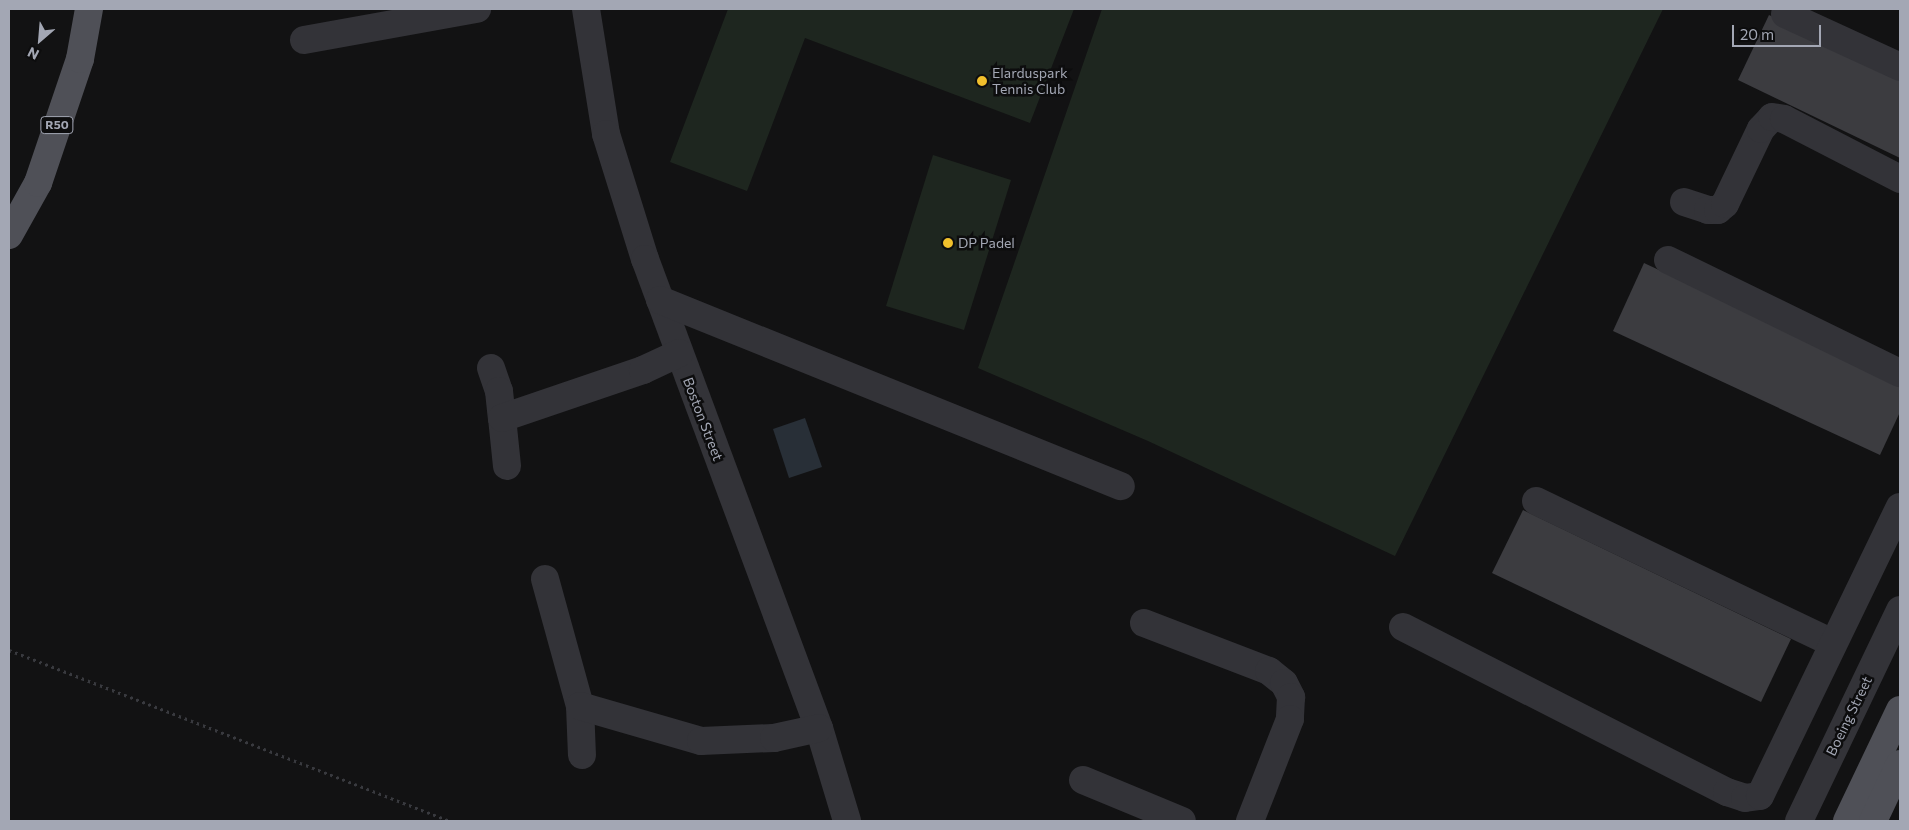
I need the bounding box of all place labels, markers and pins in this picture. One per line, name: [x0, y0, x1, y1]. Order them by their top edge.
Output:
place label: Elarduspark Tennis Club: [992, 65, 1068, 98]
marker: Elarduspark Tennis Club: [976, 75, 988, 87]
place label: DP Padel: [958, 235, 1015, 251]
marker: DP Padel: [942, 237, 954, 249]

